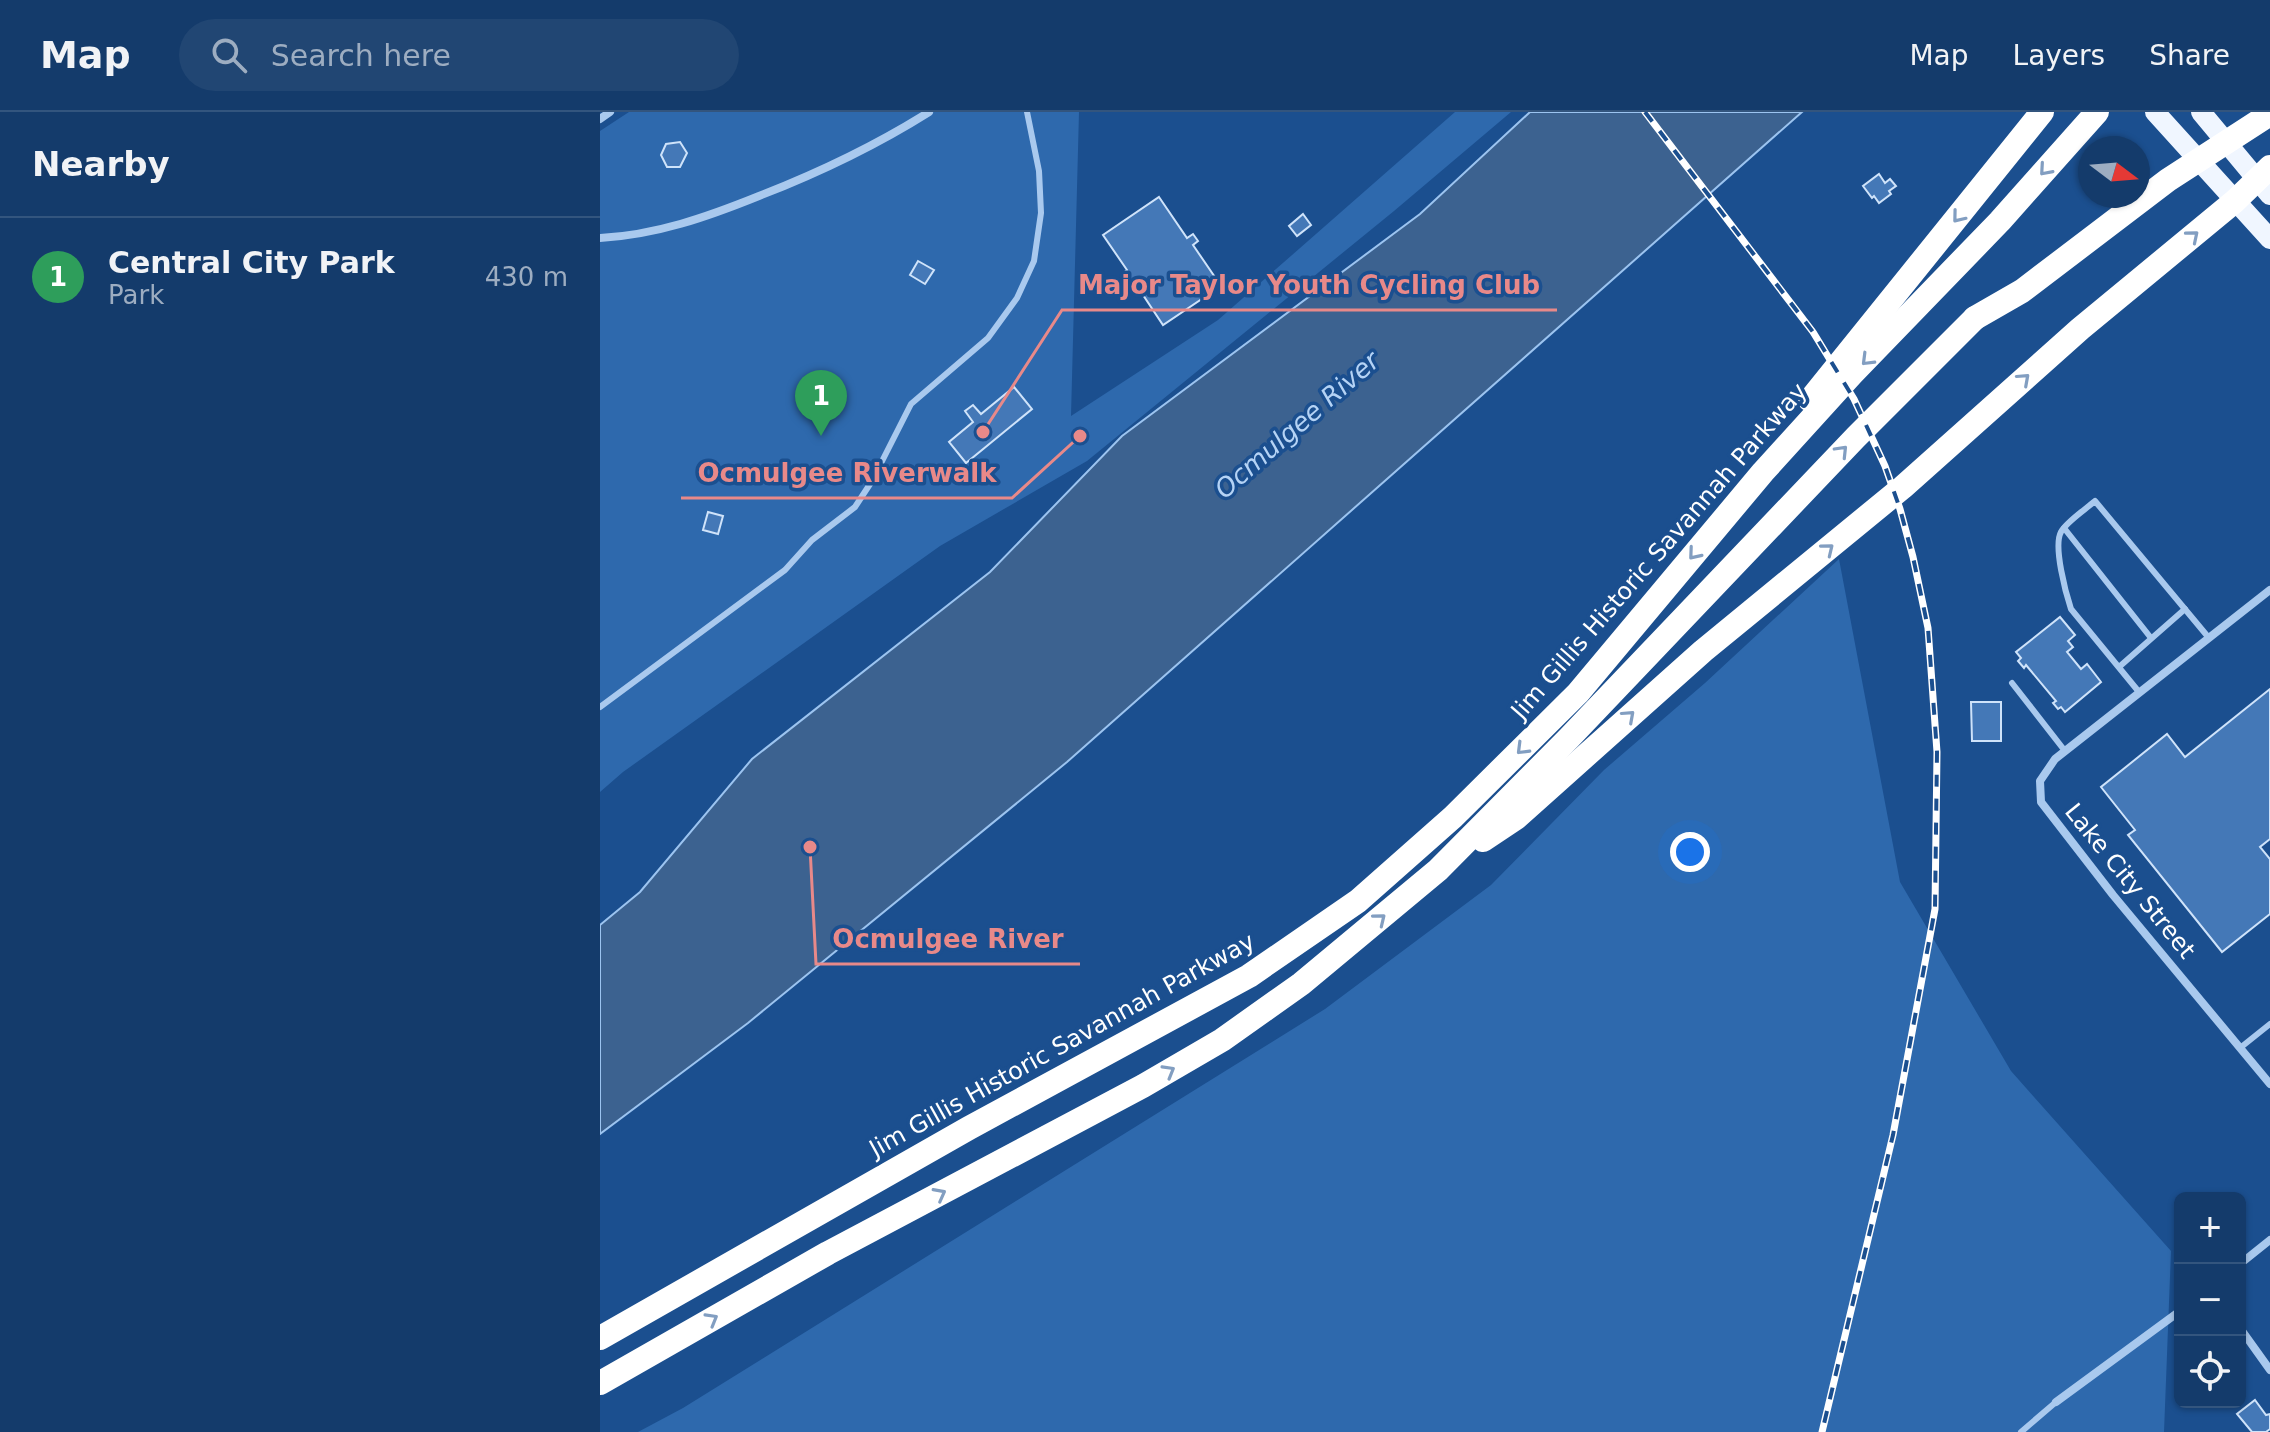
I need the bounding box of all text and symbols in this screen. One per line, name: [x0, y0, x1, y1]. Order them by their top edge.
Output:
search box: [179, 19, 739, 91]
text: Map: [40, 33, 131, 77]
icon: search: [207, 33, 251, 77]
text: Search here: [271, 38, 451, 73]
text: Map: [1909, 39, 1969, 72]
text: Layers: [2013, 39, 2105, 72]
text: Share: [2149, 39, 2230, 72]
north arrow: [2078, 136, 2150, 208]
text: Nearby: [32, 144, 170, 184]
one-way arrow: [2040, 161, 2055, 176]
one-way arrow: [1953, 207, 1968, 222]
one-way arrow: [2183, 231, 2198, 246]
text: Central City Park: [108, 245, 395, 280]
callout: Major Taylor Youth Cycling Club: [1062, 260, 1557, 310]
text: 1: [49, 262, 67, 292]
text: 430 m: [485, 262, 568, 292]
text: Major Taylor Youth Cycling Club: [1078, 270, 1540, 300]
text: Park: [108, 280, 164, 310]
water label: Ocmulgee River: [1209, 344, 1387, 505]
one-way arrow: [1862, 351, 1876, 365]
pin: 1: [795, 370, 847, 436]
one-way arrow: [2015, 374, 2030, 388]
street label: Jim Gillis Historic Savannah Parkway: [1504, 377, 1813, 726]
one-way arrow: [1832, 446, 1847, 460]
callout: Ocmulgee Riverwalk: [681, 448, 1012, 498]
text: Ocmulgee Riverwalk: [697, 458, 997, 488]
one-way arrow: [1819, 544, 1833, 559]
one-way arrow: [1689, 545, 1704, 560]
one-way arrow: [1620, 712, 1635, 726]
one-way arrow: [1517, 740, 1531, 754]
street label: Lake City Street: [2059, 798, 2201, 964]
your location: [1670, 832, 1710, 872]
callout: Ocmulgee River: [816, 914, 1080, 964]
one-way arrow: [1370, 914, 1385, 929]
text: Ocmulgee River: [832, 924, 1064, 954]
street label: Jim Gillis Historic Savannah Parkway: [863, 927, 1259, 1164]
one-way arrow: [1160, 1065, 1175, 1081]
one-way arrow: [932, 1188, 947, 1203]
map controls: [2174, 1192, 2246, 1408]
button: +: [2174, 1192, 2246, 1264]
button: −: [2174, 1264, 2246, 1336]
one-way arrow: [704, 1313, 718, 1329]
button: locate: [2174, 1336, 2246, 1408]

